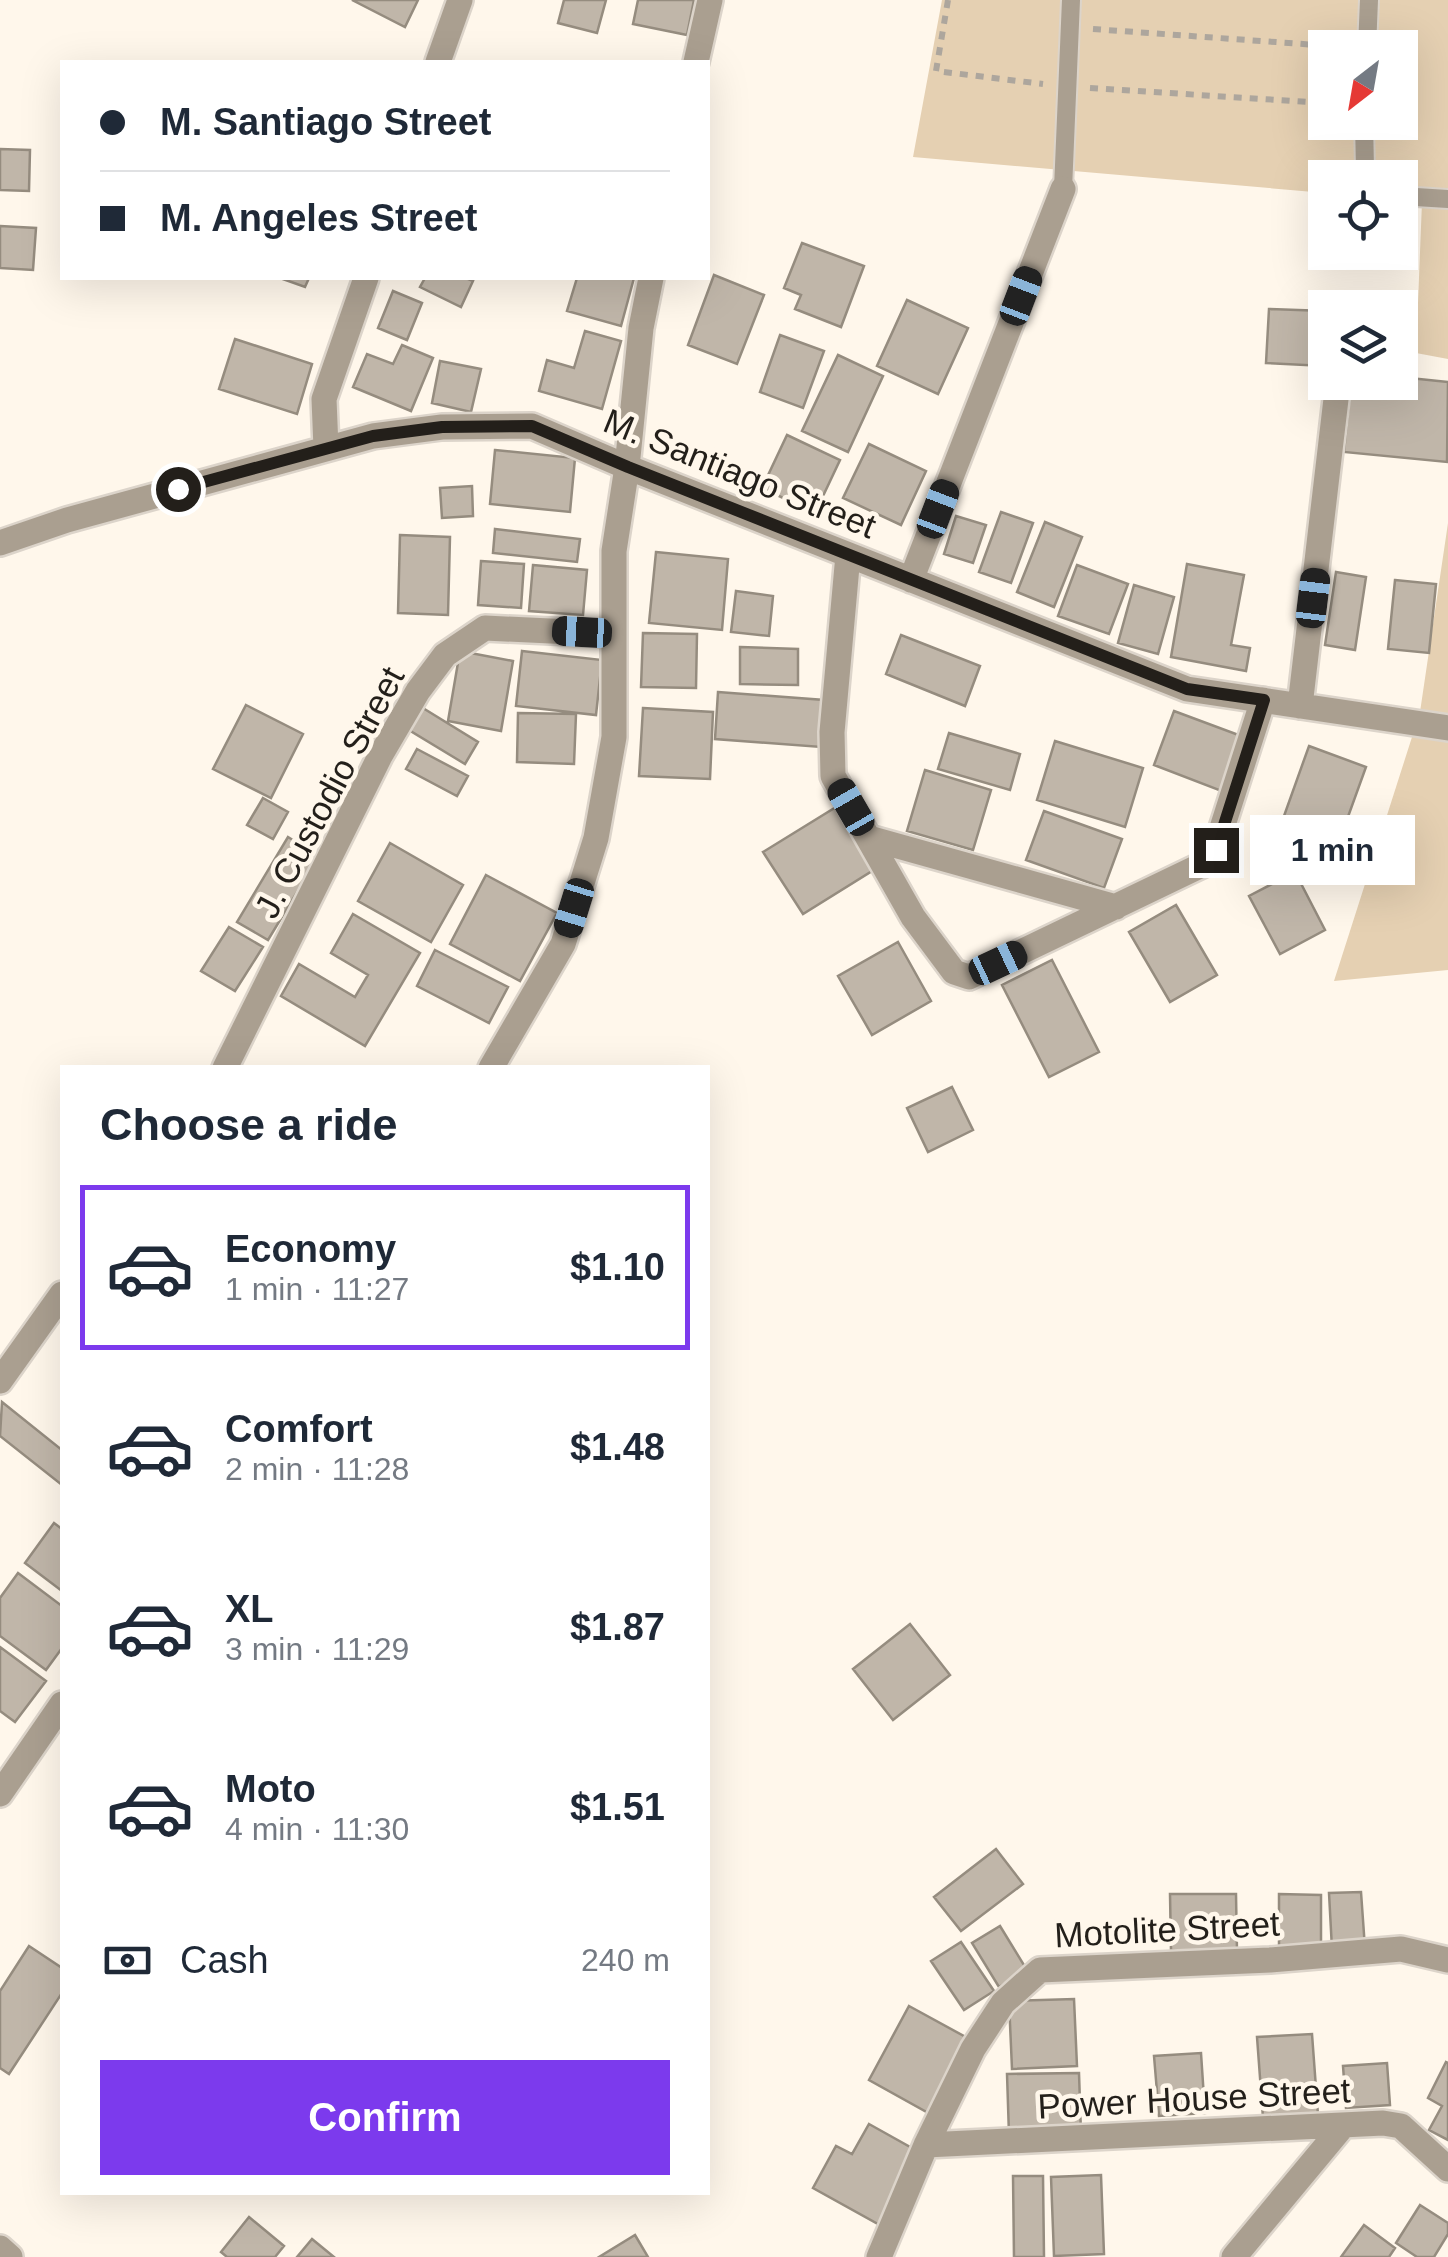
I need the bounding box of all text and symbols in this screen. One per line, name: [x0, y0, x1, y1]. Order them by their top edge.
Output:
north arrow: [1308, 30, 1418, 140]
map controls: [1308, 30, 1418, 400]
text: M. Santiago Street: [160, 101, 492, 143]
button: locate: [1308, 160, 1418, 270]
text: M. Angeles Street: [160, 197, 477, 239]
car: [996, 263, 1046, 329]
button: layers: [1308, 290, 1418, 400]
street label: M. Santiago Street: [598, 401, 882, 545]
route start: [156, 467, 201, 512]
car: [913, 476, 963, 542]
car: [1294, 566, 1332, 630]
car: [551, 615, 613, 649]
street label: J. Custodio Street: [246, 660, 412, 924]
car: [823, 774, 879, 840]
callout: 1 min: [1251, 815, 1416, 885]
route end: [1194, 828, 1239, 873]
text: 1 min: [1291, 832, 1374, 868]
car: [551, 875, 597, 941]
car: [964, 937, 1032, 989]
text: Choose a ride: [100, 1099, 398, 1150]
icon: car: [105, 1223, 195, 1313]
text: Economy: [225, 1228, 396, 1270]
text: $1.10: [570, 1246, 665, 1288]
text: 1 min · 11:27: [225, 1271, 409, 1307]
icon: car: [105, 1403, 195, 1493]
text: Comfort: [225, 1408, 373, 1450]
text: $1.48: [570, 1426, 665, 1468]
text: 2 min · 11:28: [225, 1451, 409, 1487]
icon: car: [105, 1583, 195, 1673]
text: XL: [225, 1588, 274, 1630]
text: $1.87: [570, 1606, 665, 1648]
text: 3 min · 11:29: [225, 1631, 409, 1667]
icon: car: [105, 1763, 195, 1853]
text: Moto: [225, 1768, 316, 1810]
text: $1.51: [570, 1786, 665, 1828]
text: 4 min · 11:30: [225, 1811, 409, 1847]
street label: Motolite Street: [1053, 1904, 1281, 1954]
icon: cash: [100, 1933, 155, 1988]
text: Cash: [180, 1939, 269, 1981]
text: 240 m: [581, 1942, 670, 1978]
button: Confirm: [100, 2060, 670, 2175]
street label: Power House Street: [1037, 2070, 1352, 2126]

